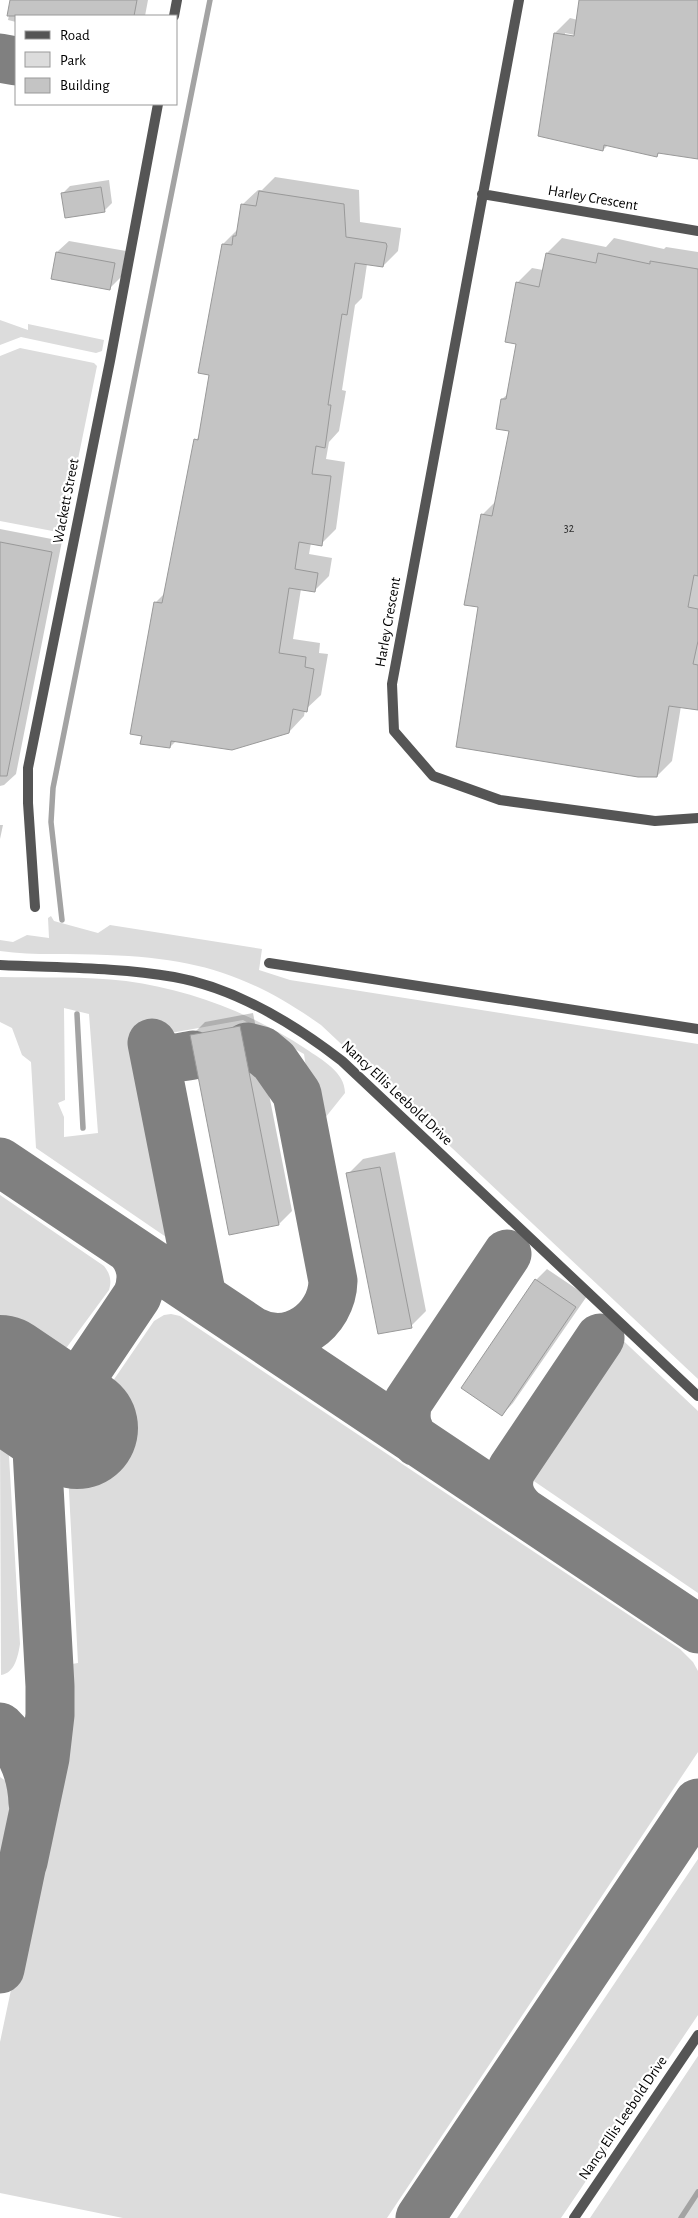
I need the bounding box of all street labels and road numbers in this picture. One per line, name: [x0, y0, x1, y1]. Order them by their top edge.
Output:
street label: Harley Crescent: [547, 183, 639, 213]
street label: Wackett Street: [50, 457, 82, 545]
street label: Harley Crescent: [373, 576, 403, 668]
street label: Nancy Ellis Leebold Drive: [339, 1038, 455, 1148]
street label: Nancy Ellis Leebold Drive: [576, 2053, 670, 2183]

